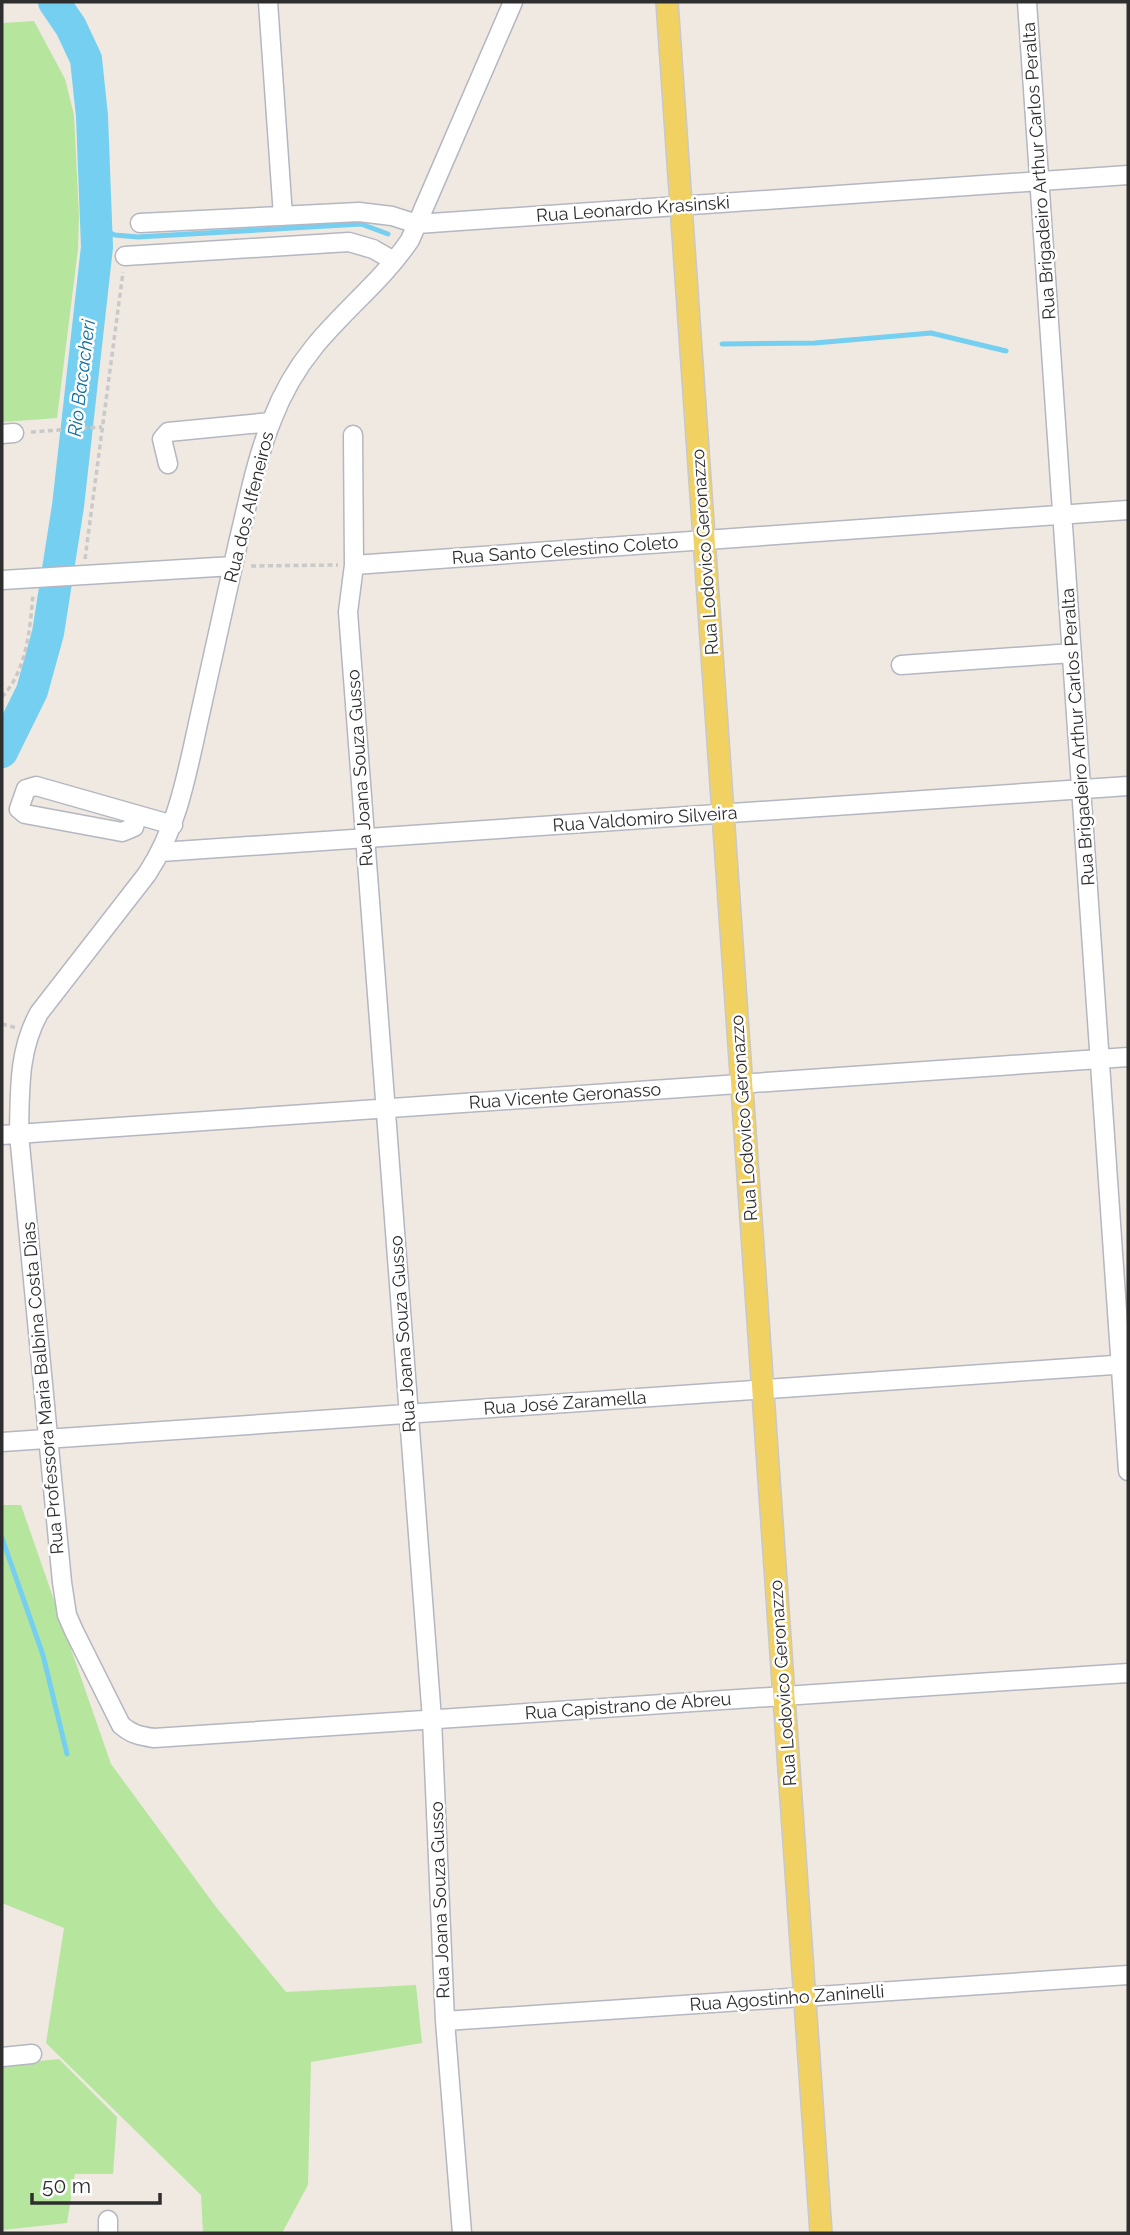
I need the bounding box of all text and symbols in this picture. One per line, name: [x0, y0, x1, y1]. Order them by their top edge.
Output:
street label: Rua Brigadeiro Arthur Carlos Peralta: [1018, 22, 1059, 321]
street label: Rua Leonardo Krasinski: [535, 191, 731, 226]
water label: Rio Bacacheri: [63, 317, 99, 438]
street label: Rua dos Alfeneiros: [220, 429, 278, 585]
street label: Rua Lodovico Geronazzo: [687, 448, 722, 656]
street label: Rua Santo Celestino Coleto: [451, 531, 679, 568]
street label: Rua Brigadeiro Arthur Carlos Peralta: [1057, 588, 1098, 887]
street label: Rua Joana Souza Gusso: [342, 669, 377, 867]
street label: Rua Valdomiro Silveira: [552, 802, 738, 835]
street label: Rua Lodovico Geronazzo: [726, 1014, 761, 1222]
street label: Rua Vicente Geronasso: [468, 1078, 662, 1113]
street label: Rua Professora Maria Balbina Costa Dias: [17, 1221, 68, 1555]
street label: Rua Joana Souza Gusso: [385, 1235, 420, 1433]
street label: Rua José Zaramella: [483, 1386, 647, 1419]
street label: Rua Lodovico Geronazzo: [765, 1579, 800, 1787]
street label: Rua Capistrano de Abreu: [524, 1688, 732, 1723]
street label: Rua Joana Souza Gusso: [426, 1801, 453, 1999]
street label: Rua Agostinho Zaninelli: [689, 1980, 885, 2015]
scale bar: [32, 2162, 159, 2206]
text: 50 m: [42, 2173, 91, 2198]

